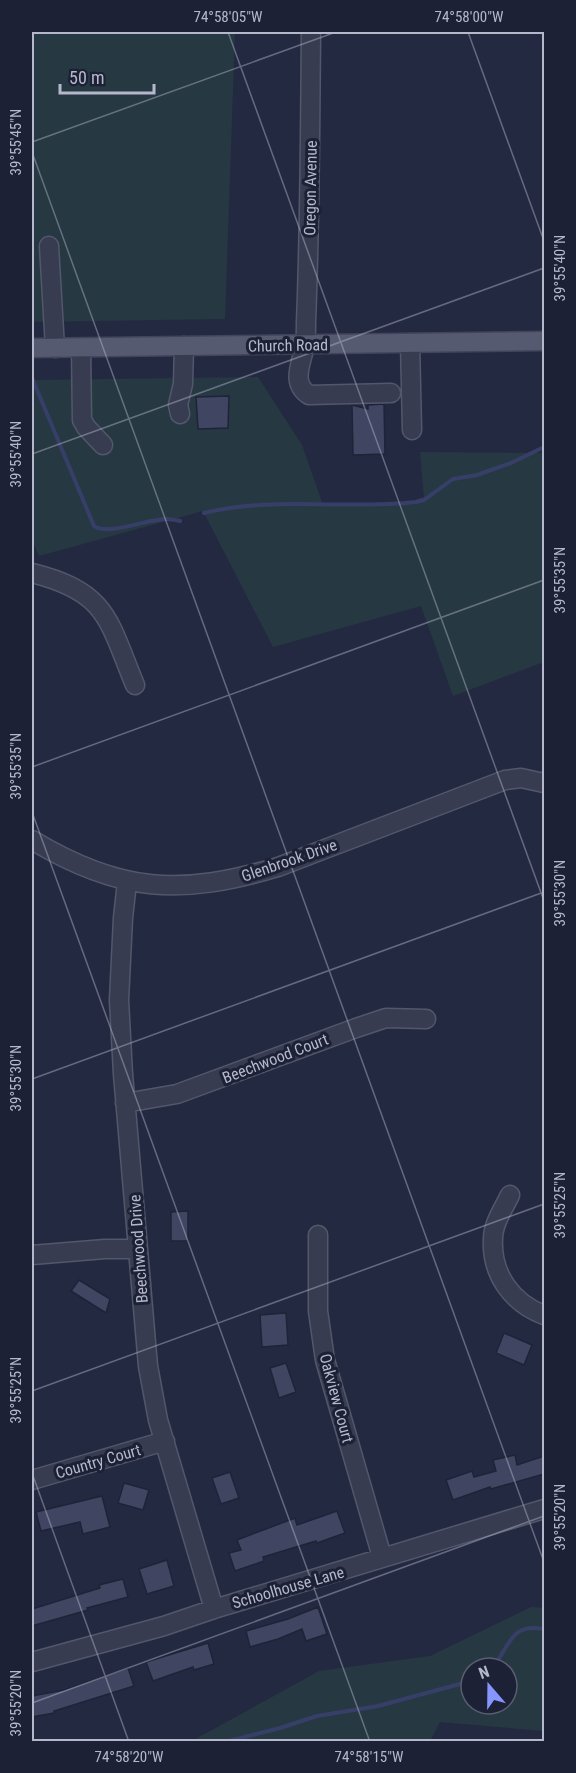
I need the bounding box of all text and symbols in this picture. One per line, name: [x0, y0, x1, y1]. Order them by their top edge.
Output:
text: 74°58'05"W: [194, 8, 263, 26]
text: 74°58'00"W: [435, 8, 504, 26]
scale bar: [60, 57, 154, 95]
text: 50 m: [69, 67, 104, 88]
text: 39°55'45"N: [7, 109, 25, 175]
street label: Oregon Avenue: [300, 140, 321, 236]
text: 39°55'40"N: [551, 235, 569, 301]
street label: Church Road: [248, 335, 328, 356]
text: 39°55'40"N: [7, 421, 25, 487]
text: 39°55'35"N: [551, 547, 569, 613]
text: 39°55'35"N: [7, 733, 25, 799]
street label: Glenbrook Drive: [239, 835, 339, 886]
text: 39°55'30"N: [551, 860, 569, 926]
street label: Beechwood Court: [220, 1029, 331, 1087]
text: 39°55'30"N: [7, 1045, 25, 1111]
text: 39°55'25"N: [551, 1172, 569, 1238]
street label: Beechwood Drive: [125, 1194, 152, 1304]
street label: Oakview Court: [316, 1352, 358, 1445]
text: 39°55'25"N: [7, 1357, 25, 1423]
street label: Country Court: [53, 1440, 143, 1483]
text: 39°55'20"N: [551, 1484, 569, 1550]
street label: Schoolhouse Lane: [230, 1562, 346, 1613]
north arrow: [459, 1656, 519, 1716]
text: N: [476, 1662, 492, 1683]
text: 39°55'20"N: [7, 1670, 25, 1736]
text: 74°58'20"W: [95, 1748, 164, 1766]
text: 74°58'15"W: [335, 1748, 404, 1766]

